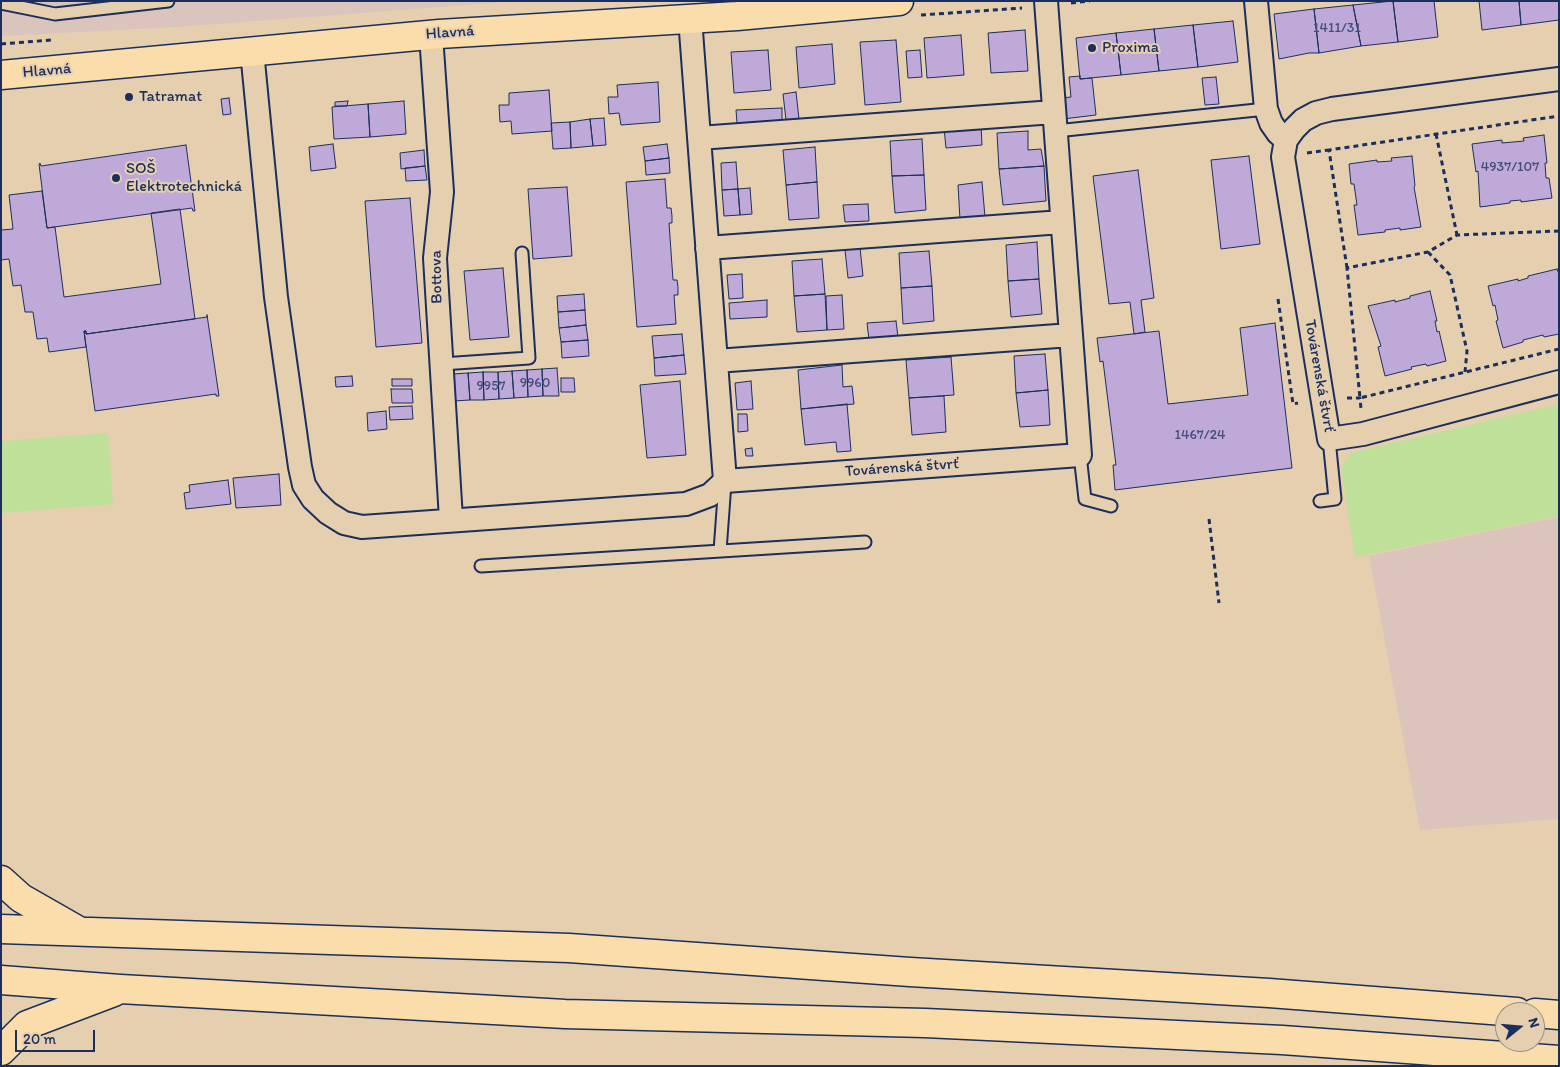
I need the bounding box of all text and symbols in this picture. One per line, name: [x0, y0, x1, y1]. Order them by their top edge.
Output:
house number: 1411/31: [1313, 20, 1361, 36]
street label: Hlavná: [425, 22, 475, 44]
place label: Proxima: [1102, 38, 1159, 58]
marker: Proxima: [1086, 42, 1098, 54]
street label: Hlavná: [22, 59, 72, 83]
place label: Tatramat: [139, 87, 202, 107]
marker: Tatramat: [123, 91, 135, 103]
place label: SOŠ Elektrotechnická: [126, 159, 242, 197]
house number: 4937/107: [1481, 159, 1539, 175]
marker: SOŠ Elektrotechnická: [110, 172, 122, 184]
street label: Bottova: [427, 250, 447, 304]
street label: Továrenská štvrť: [1300, 318, 1338, 434]
house number: 9960: [520, 375, 550, 391]
house number: 9957: [477, 378, 505, 394]
house number: 1467/24: [1175, 427, 1225, 443]
street label: Továrenská štvrť: [844, 454, 960, 482]
north arrow: [1495, 1002, 1545, 1052]
text: N: [1524, 1016, 1543, 1030]
scale bar: [18, 1020, 98, 1052]
text: 20 m: [23, 1030, 56, 1048]

